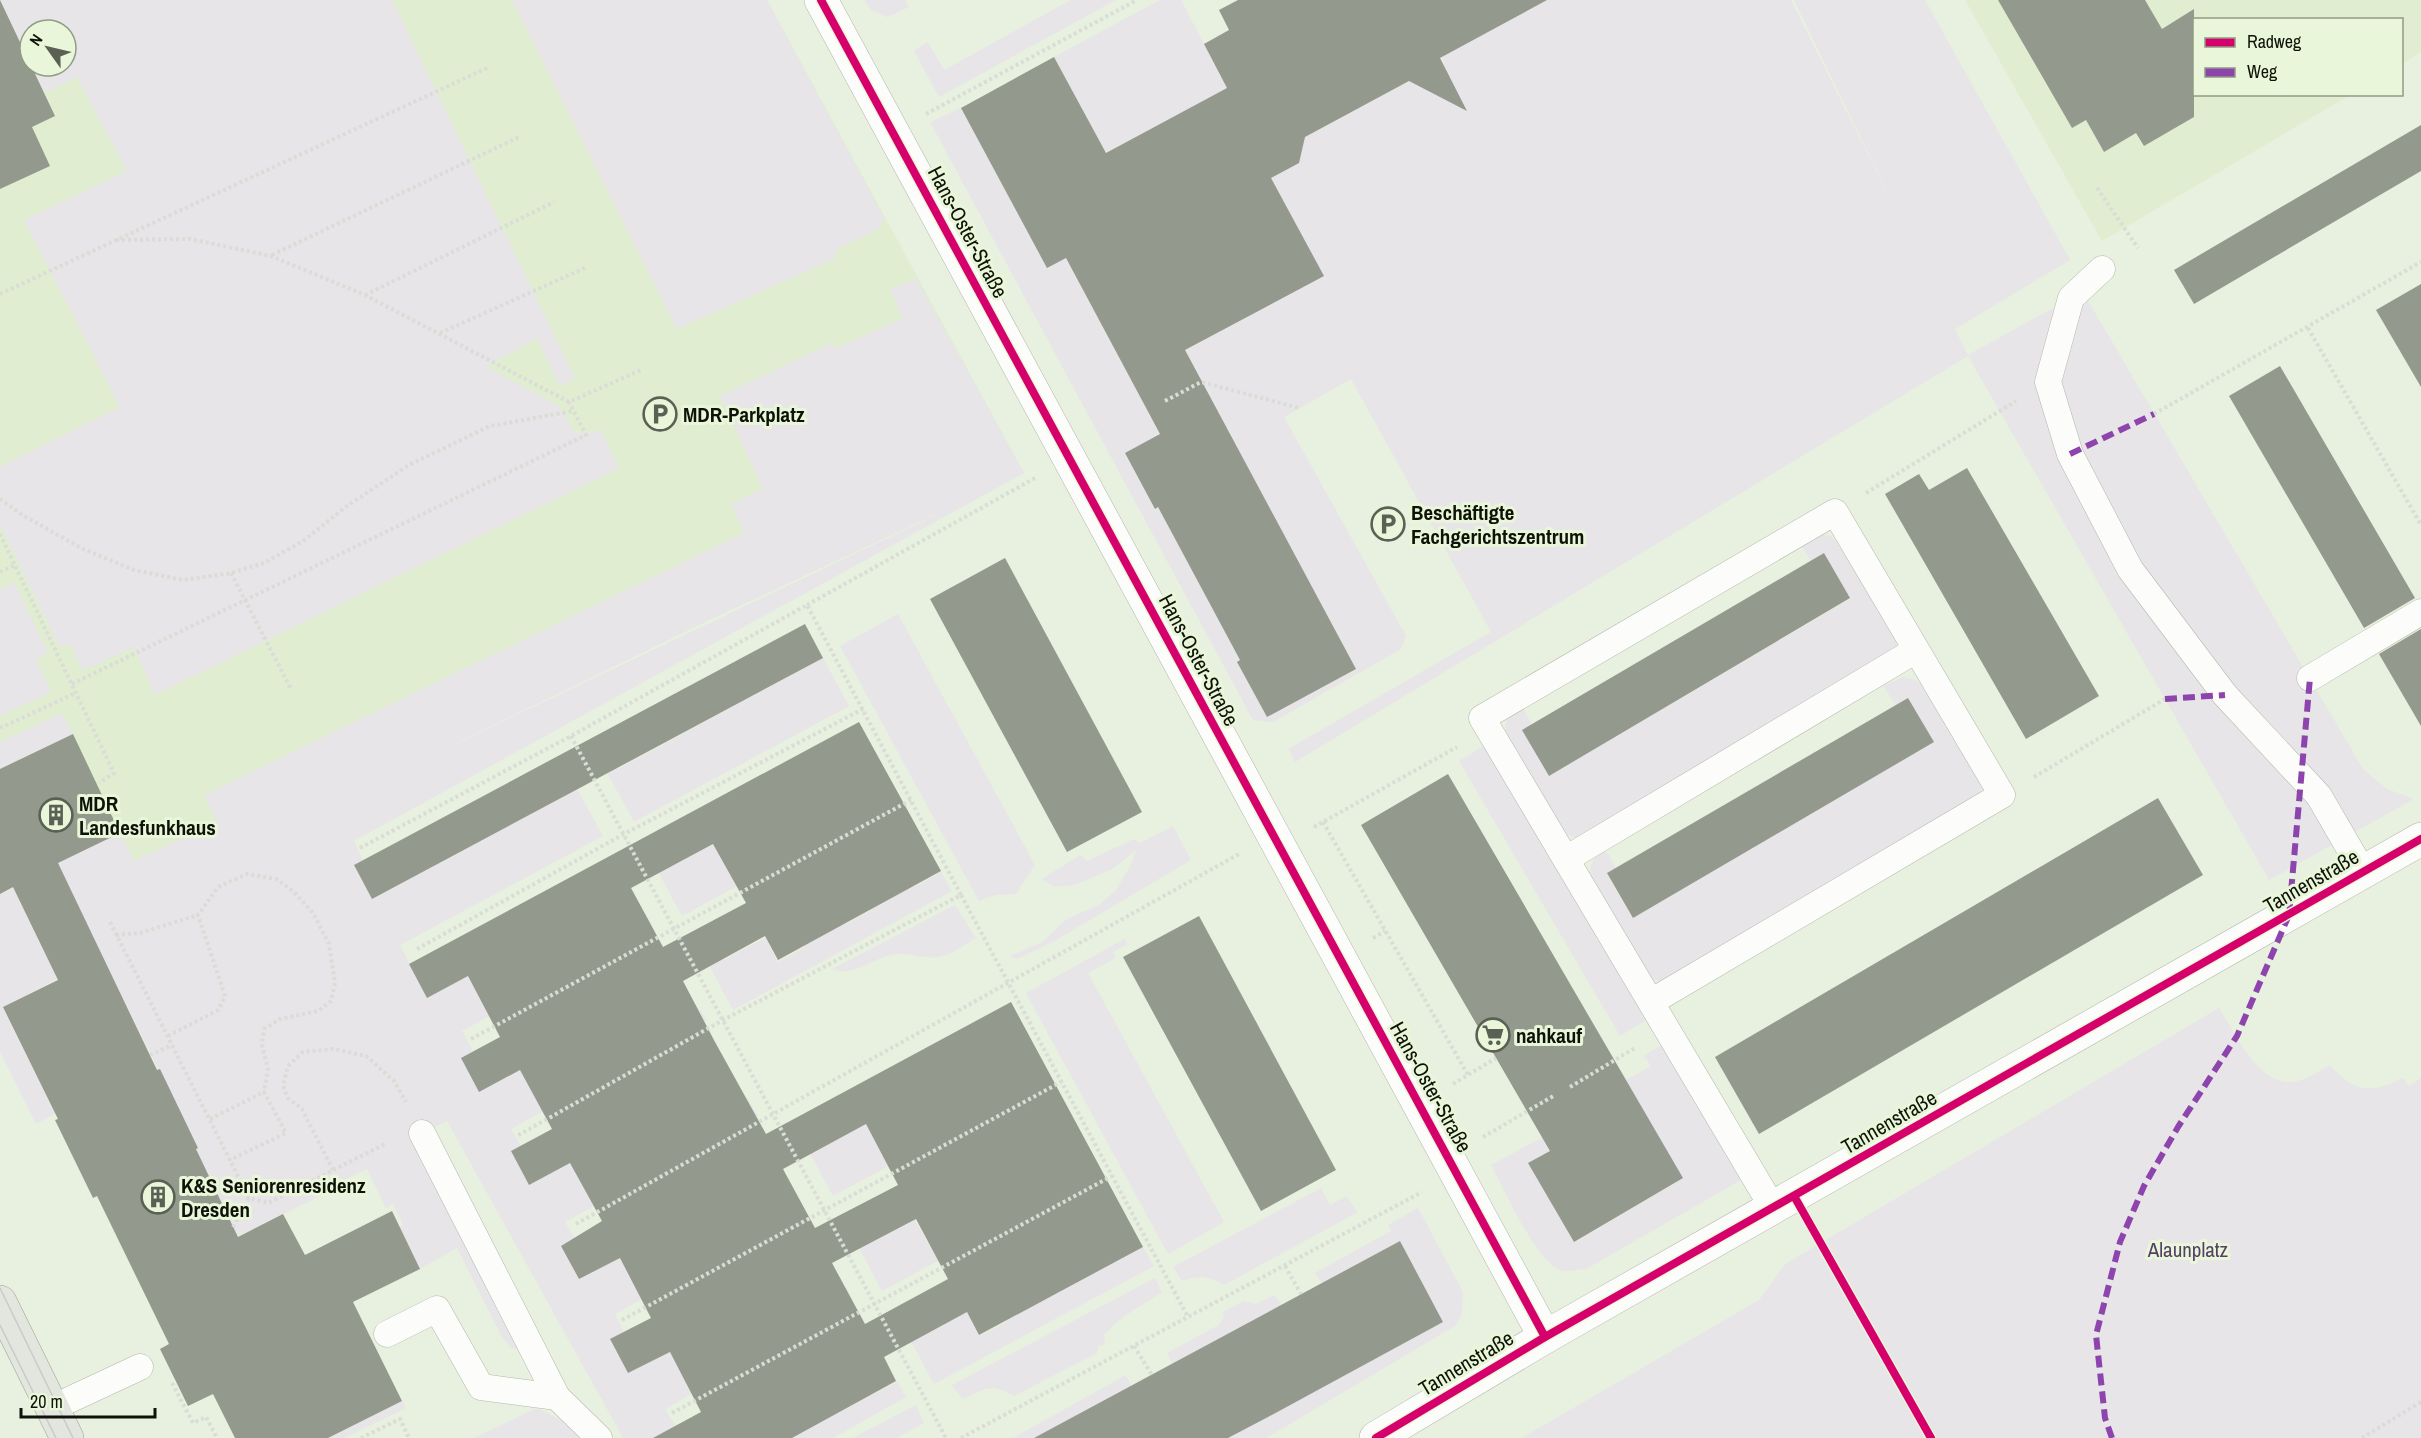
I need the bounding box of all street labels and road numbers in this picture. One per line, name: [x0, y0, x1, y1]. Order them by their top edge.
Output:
street label: Hans-Oster-Straße: [921, 161, 1015, 303]
street label: Hans-Oster-Straße: [1152, 589, 1246, 731]
street label: Tannenstraße: [2258, 842, 2364, 920]
street label: Hans-Oster-Straße: [1383, 1016, 1479, 1158]
street label: Tannenstraße: [1836, 1083, 1942, 1161]
street label: Tannenstraße: [1413, 1323, 1519, 1403]

